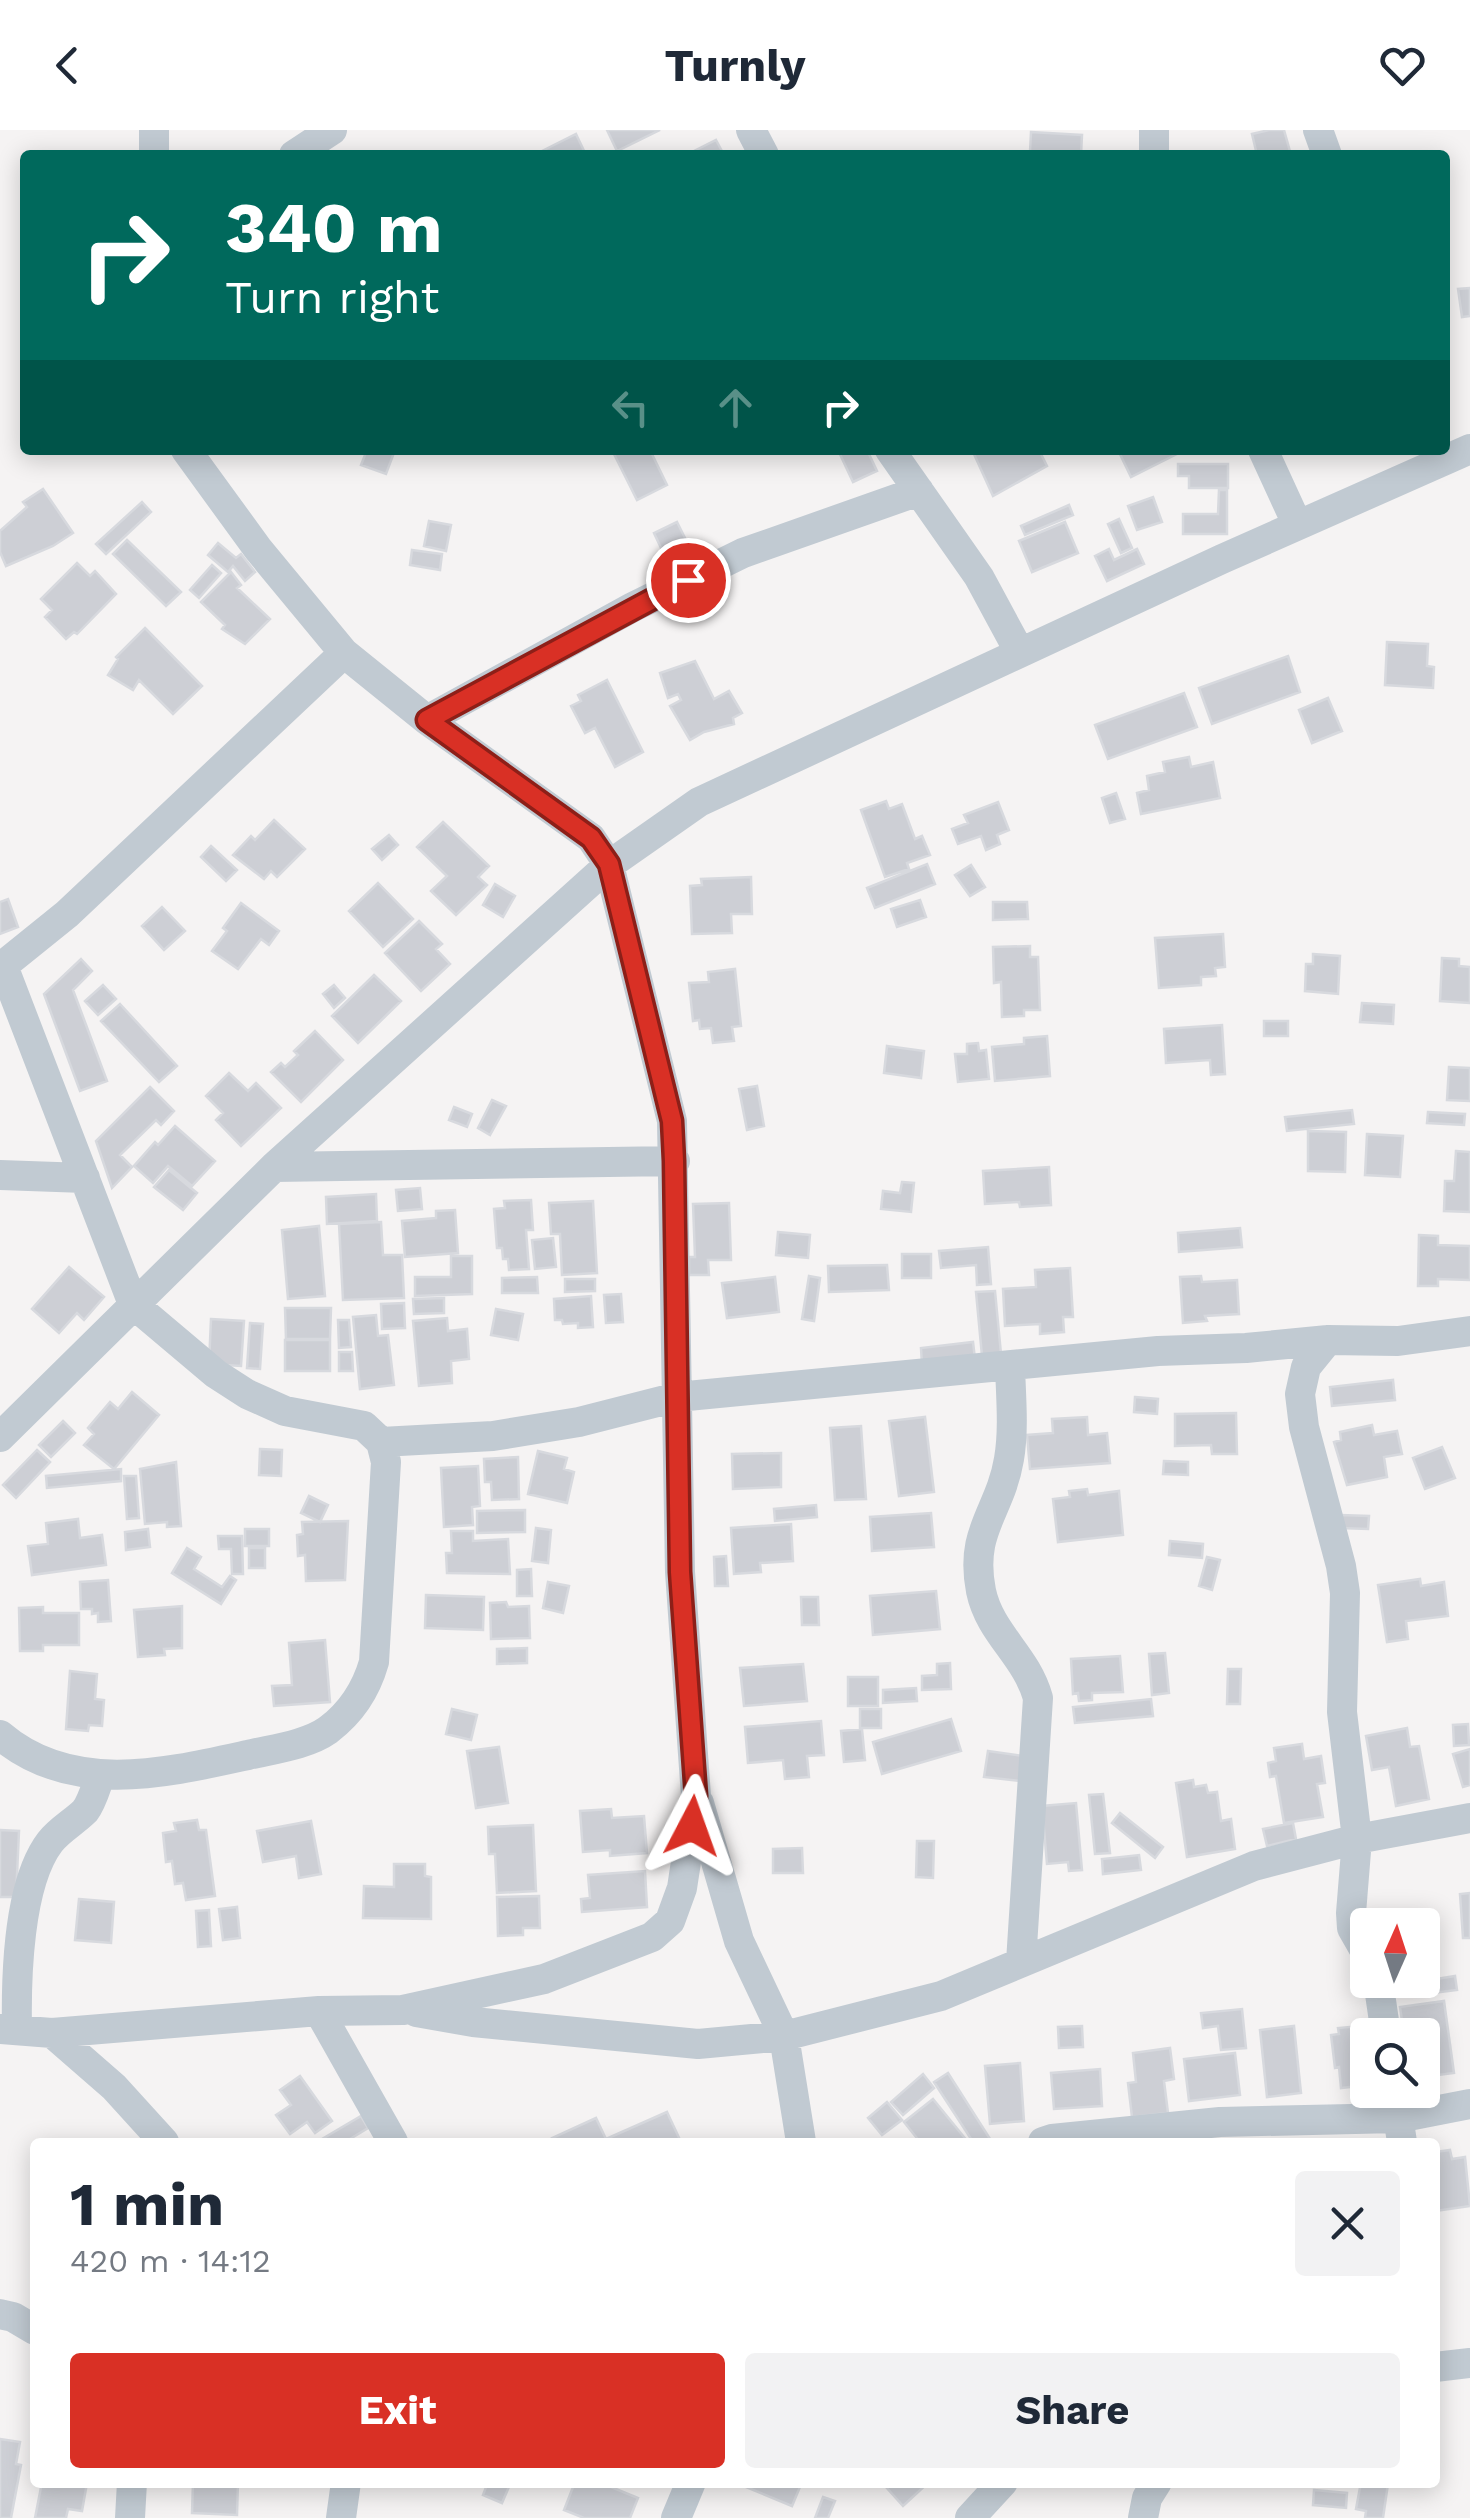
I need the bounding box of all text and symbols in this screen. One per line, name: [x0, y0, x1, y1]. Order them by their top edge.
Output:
icon: back: [40, 38, 95, 93]
icon: heart: [1375, 38, 1430, 93]
text: Turnly: [664, 39, 806, 92]
text: 340 m: [225, 187, 443, 269]
icon: right: [60, 190, 190, 320]
text: Turn right: [225, 271, 439, 324]
icon: left: [603, 380, 658, 435]
icon: ahead: [708, 380, 763, 435]
icon: right: [813, 380, 868, 435]
pin: [646, 538, 731, 623]
icon: arrive: [661, 553, 716, 608]
position arrow: [640, 1774, 744, 1878]
north arrow: [1350, 1908, 1440, 1998]
map controls: [1350, 1908, 1440, 2108]
button: search: [1350, 2018, 1440, 2108]
text: 1 min: [70, 2169, 224, 2240]
button: close: [1295, 2171, 1400, 2276]
text: 420 m · 14:12: [70, 2242, 271, 2280]
button: Exit: [70, 2353, 725, 2468]
button: Share: [745, 2353, 1400, 2468]

